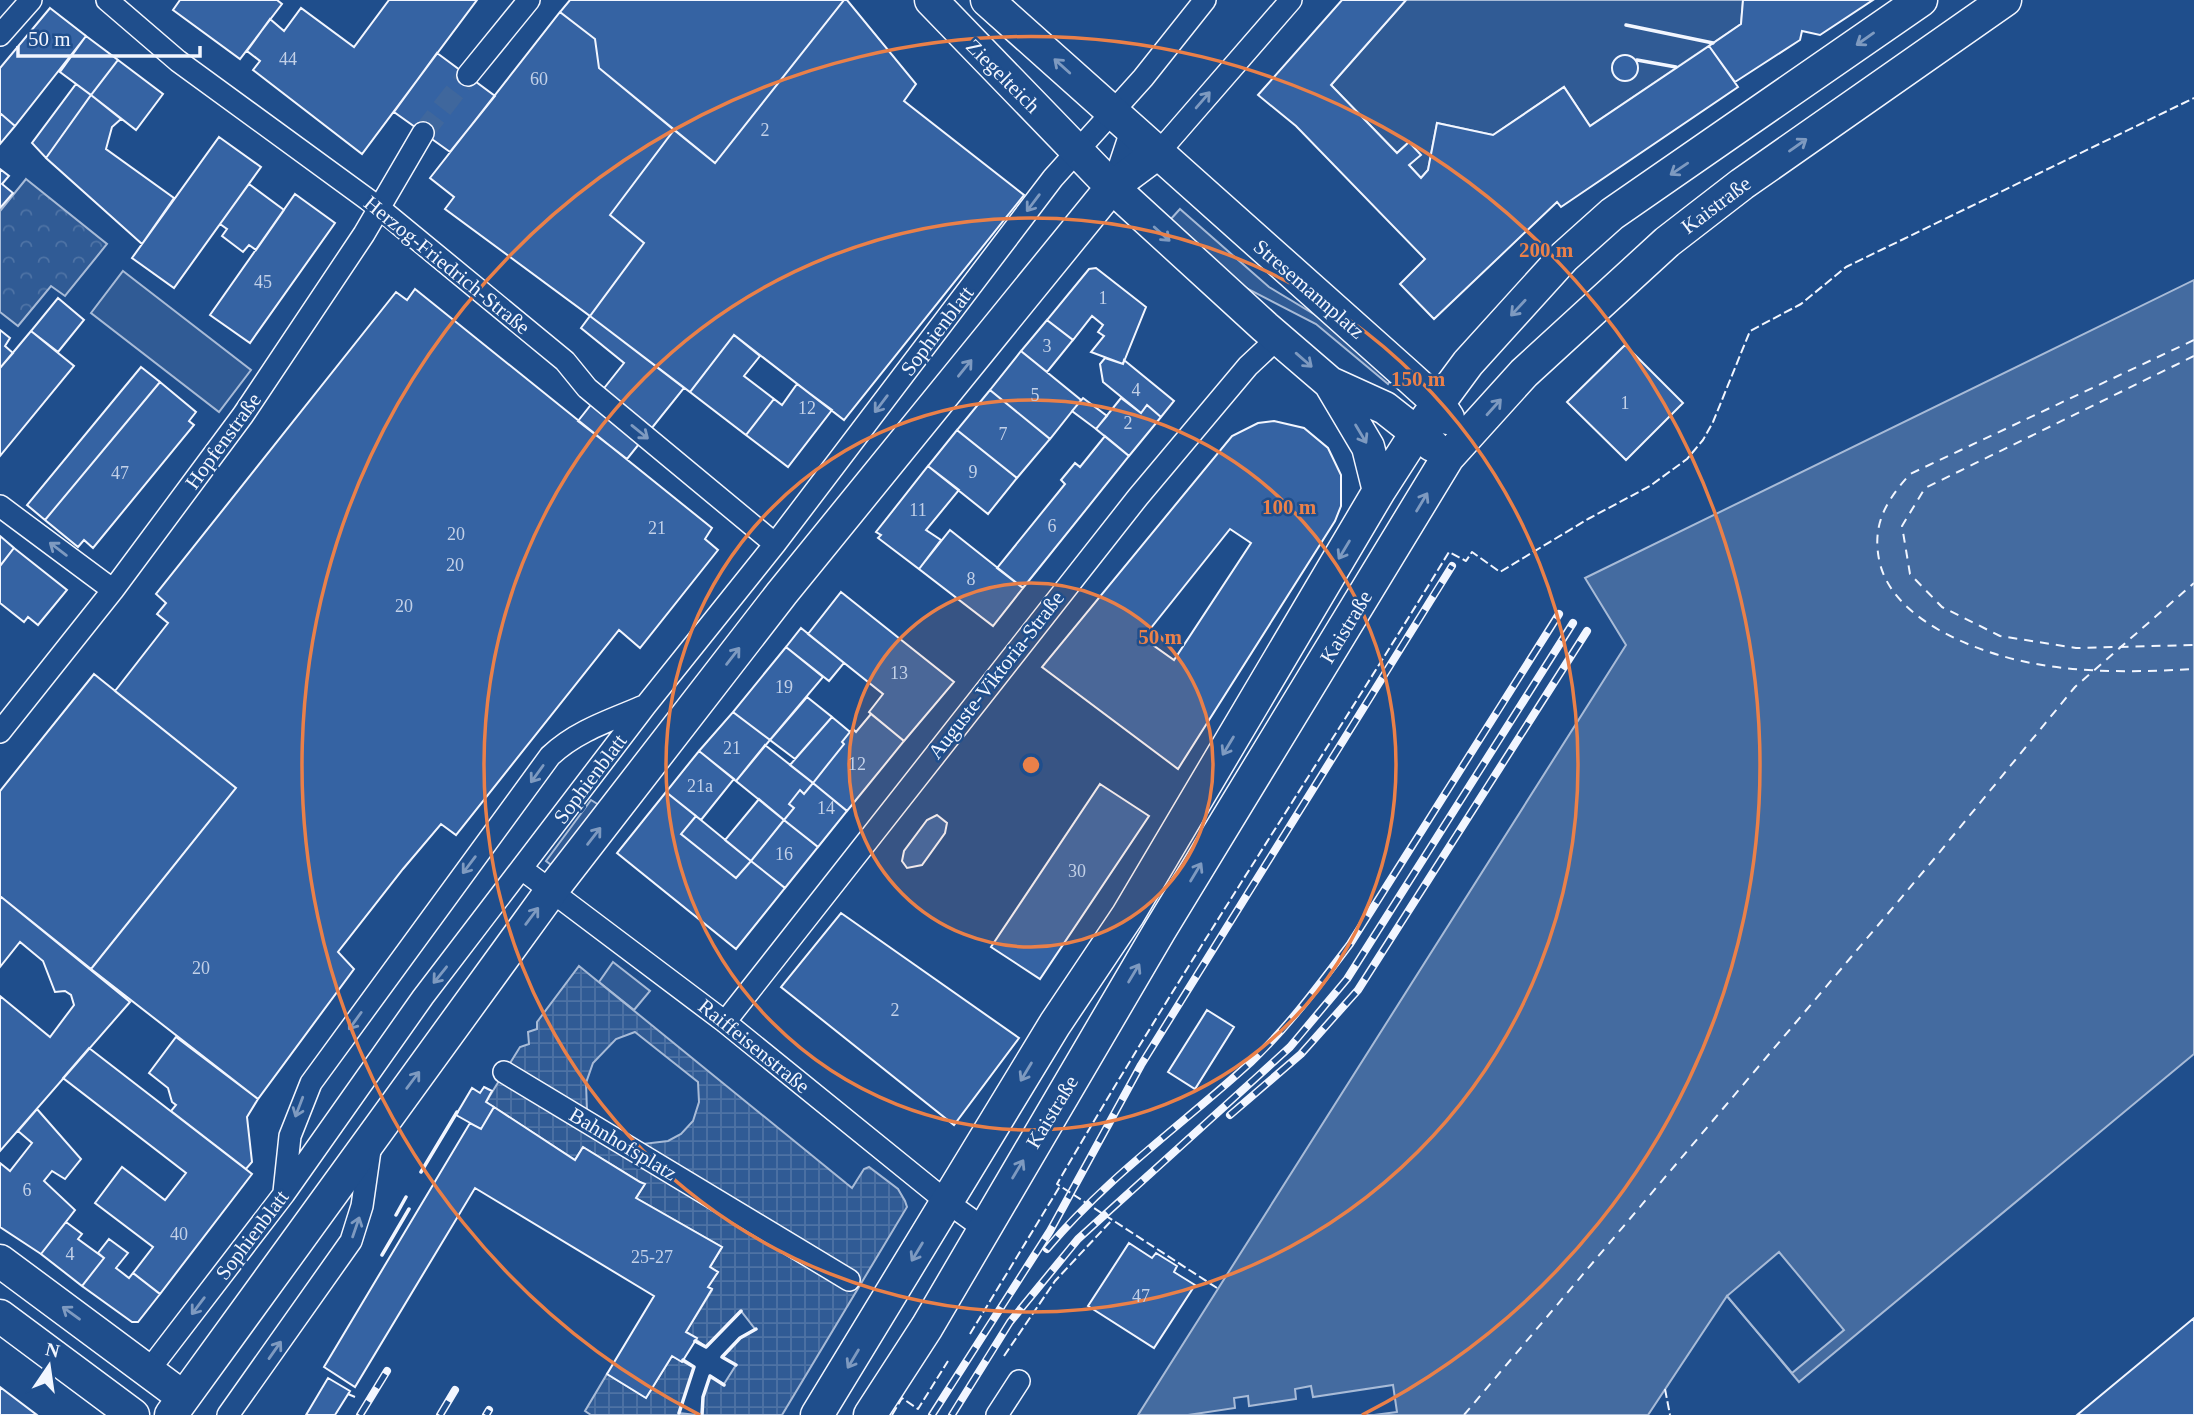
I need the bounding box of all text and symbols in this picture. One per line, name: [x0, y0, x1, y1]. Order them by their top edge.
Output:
scale bar: [18, 14, 200, 58]
text: 50 m: [28, 27, 71, 51]
one-way arrow: [1856, 32, 1875, 46]
street label: Ziegelteich: [961, 34, 1045, 118]
house number: 44: [279, 49, 297, 69]
one-way arrow: [1053, 59, 1071, 75]
house number: 60: [530, 69, 548, 89]
one-way arrow: [1195, 91, 1211, 109]
house number: 2: [761, 120, 770, 140]
one-way arrow: [1788, 138, 1807, 152]
one-way arrow: [1670, 162, 1689, 176]
street label: Kaistraße: [1677, 171, 1755, 239]
street label: Herzog-Friedrich-Straße: [359, 191, 535, 339]
one-way arrow: [1026, 194, 1041, 212]
one-way arrow: [1153, 225, 1170, 242]
street label: Stresemannplatz: [1249, 234, 1369, 344]
text: 200 m: [1519, 238, 1574, 262]
house number: 45: [254, 272, 272, 292]
street label: Sophienblatt: [895, 281, 979, 381]
house number: 1: [1099, 288, 1108, 308]
one-way arrow: [1510, 299, 1526, 317]
house number: 3: [1043, 336, 1052, 356]
one-way arrow: [1295, 352, 1313, 368]
one-way arrow: [957, 360, 973, 378]
text: 150 m: [1391, 367, 1446, 391]
house number: 4: [1132, 380, 1141, 400]
house number: 5: [1031, 385, 1040, 405]
street label: Hopfenstraße: [180, 388, 266, 494]
house number: 1: [1621, 393, 1630, 413]
one-way arrow: [874, 394, 888, 413]
house number: 12: [798, 398, 816, 418]
one-way arrow: [1486, 398, 1502, 416]
house number: 2: [1124, 413, 1133, 433]
one-way arrow: [631, 424, 649, 439]
house number: 7: [999, 424, 1008, 444]
one-way arrow: [1354, 424, 1368, 444]
house number: 9: [969, 462, 978, 482]
house number: 47: [111, 463, 129, 483]
one-way arrow: [1415, 493, 1429, 513]
text: 100 m: [1262, 495, 1317, 519]
house number: 11: [909, 500, 927, 520]
house number: 6: [1048, 516, 1057, 536]
house number: 21: [648, 518, 666, 538]
house number: 20: [447, 524, 465, 544]
one-way arrow: [1337, 539, 1351, 559]
one-way arrow: [49, 542, 68, 557]
house number: 20: [446, 555, 464, 575]
house number: 8: [967, 569, 976, 589]
street label: Auguste-Viktoria-Straße: [923, 586, 1069, 764]
street label: Kaistraße: [1315, 586, 1377, 668]
house number: 20: [395, 596, 413, 616]
text: 50 m: [1138, 625, 1182, 649]
one-way arrow: [726, 647, 741, 666]
house number: 13: [890, 663, 908, 683]
house number: 19: [775, 677, 793, 697]
street label: Sophienblatt: [548, 729, 632, 829]
one-way arrow: [1221, 735, 1235, 755]
house number: 21: [723, 738, 741, 758]
centre of rings: [1019, 753, 1043, 777]
house number: 12: [848, 754, 866, 774]
one-way arrow: [529, 764, 544, 783]
house number: 21a: [687, 776, 713, 796]
house number: 14: [817, 798, 835, 818]
one-way arrow: [586, 827, 601, 845]
house number: 16: [775, 844, 793, 864]
one-way arrow: [462, 855, 477, 874]
house number: 30: [1068, 861, 1086, 881]
one-way arrow: [1188, 863, 1203, 882]
one-way arrow: [525, 908, 540, 926]
house number: 20: [192, 958, 210, 978]
one-way arrow: [1128, 964, 1142, 984]
one-way arrow: [433, 966, 448, 984]
street label: Raiffeisenstraße: [694, 994, 814, 1098]
house number: 2: [891, 1000, 900, 1020]
one-way arrow: [348, 1011, 362, 1030]
one-way arrow: [1019, 1061, 1033, 1081]
one-way arrow: [405, 1070, 420, 1089]
street label: Kaistraße: [1021, 1071, 1083, 1153]
one-way arrow: [292, 1096, 305, 1118]
street label: Bahnhofsplatz: [565, 1102, 681, 1186]
one-way arrow: [1011, 1159, 1025, 1179]
house number: 6: [23, 1180, 32, 1200]
street label: Sophienblatt: [210, 1185, 294, 1285]
one-way arrow: [351, 1217, 363, 1239]
house number: 40: [170, 1224, 188, 1244]
one-way arrow: [909, 1242, 923, 1262]
house number: 4: [66, 1244, 75, 1264]
house number: 25-27: [631, 1247, 673, 1267]
house number: 47: [1132, 1286, 1150, 1306]
one-way arrow: [190, 1297, 205, 1315]
one-way arrow: [61, 1306, 80, 1321]
north arrow: [14, 1331, 84, 1401]
text: N: [44, 1338, 62, 1362]
one-way arrow: [268, 1341, 282, 1360]
one-way arrow: [845, 1349, 859, 1369]

